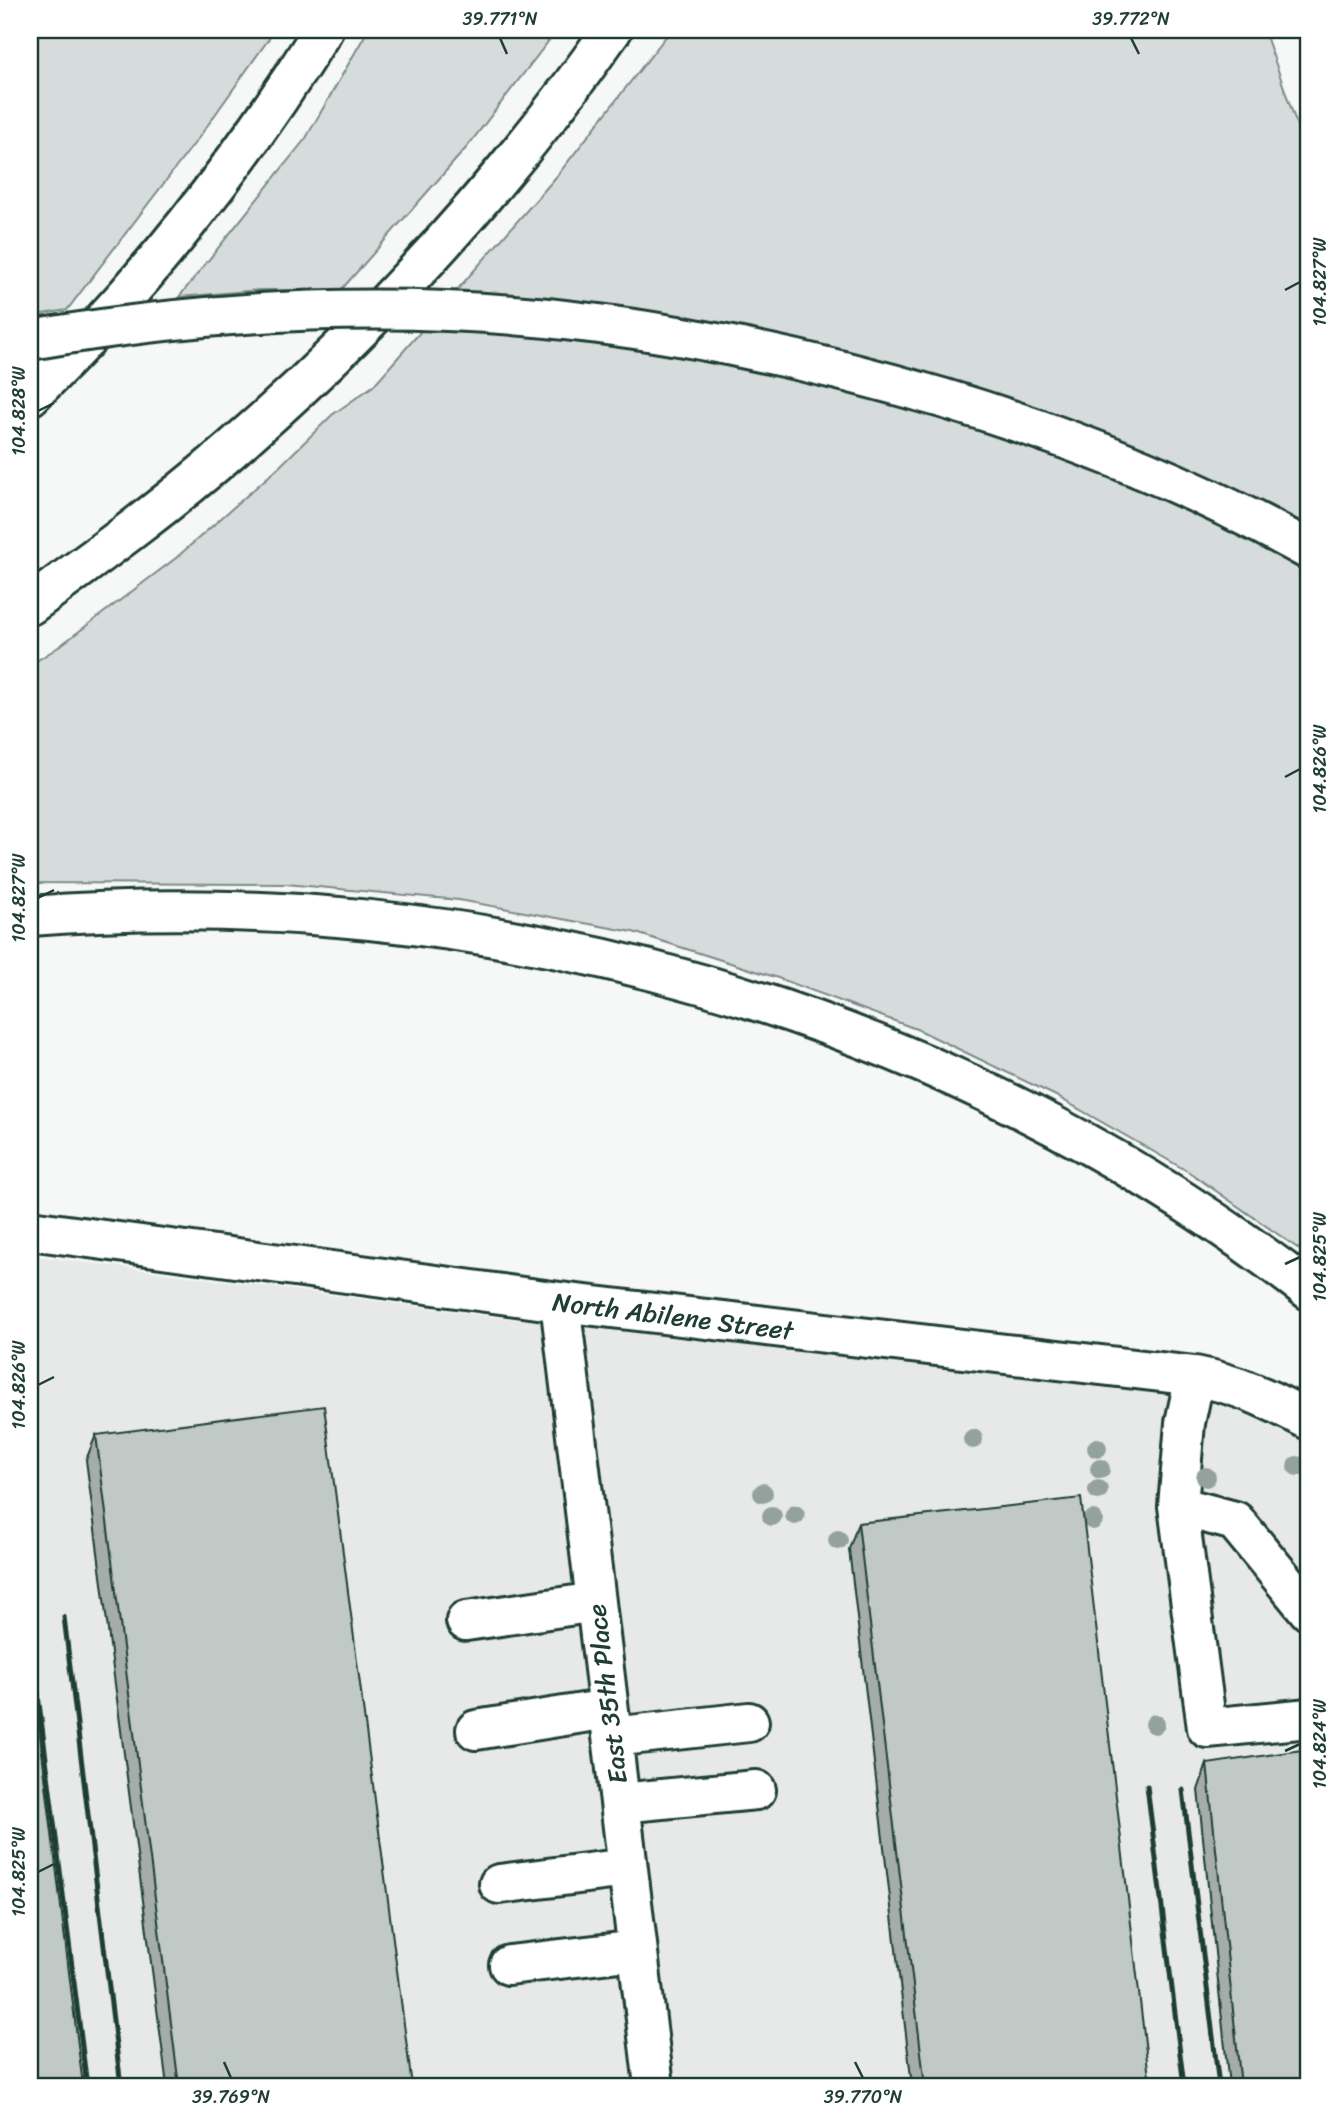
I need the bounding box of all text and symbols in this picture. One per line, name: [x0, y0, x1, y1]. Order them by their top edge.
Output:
text: 39.771°N: [463, 3, 538, 35]
text: 39.772°N: [1092, 3, 1170, 35]
text: 104.827°W: [1304, 236, 1336, 326]
text: 104.828°W: [3, 365, 35, 456]
text: 104.826°W: [1304, 723, 1336, 813]
text: 104.827°W: [3, 852, 35, 942]
text: 104.825°W: [1304, 1211, 1336, 1302]
street label: North Abilene Street: [550, 1278, 797, 1354]
text: 104.826°W: [3, 1339, 35, 1429]
street label: East 35th Place: [573, 1601, 641, 1787]
text: 104.824°W: [1304, 1698, 1336, 1789]
text: 104.825°W: [3, 1826, 35, 1917]
text: 39.769°N: [192, 2081, 271, 2113]
text: 39.770°N: [824, 2081, 903, 2113]

